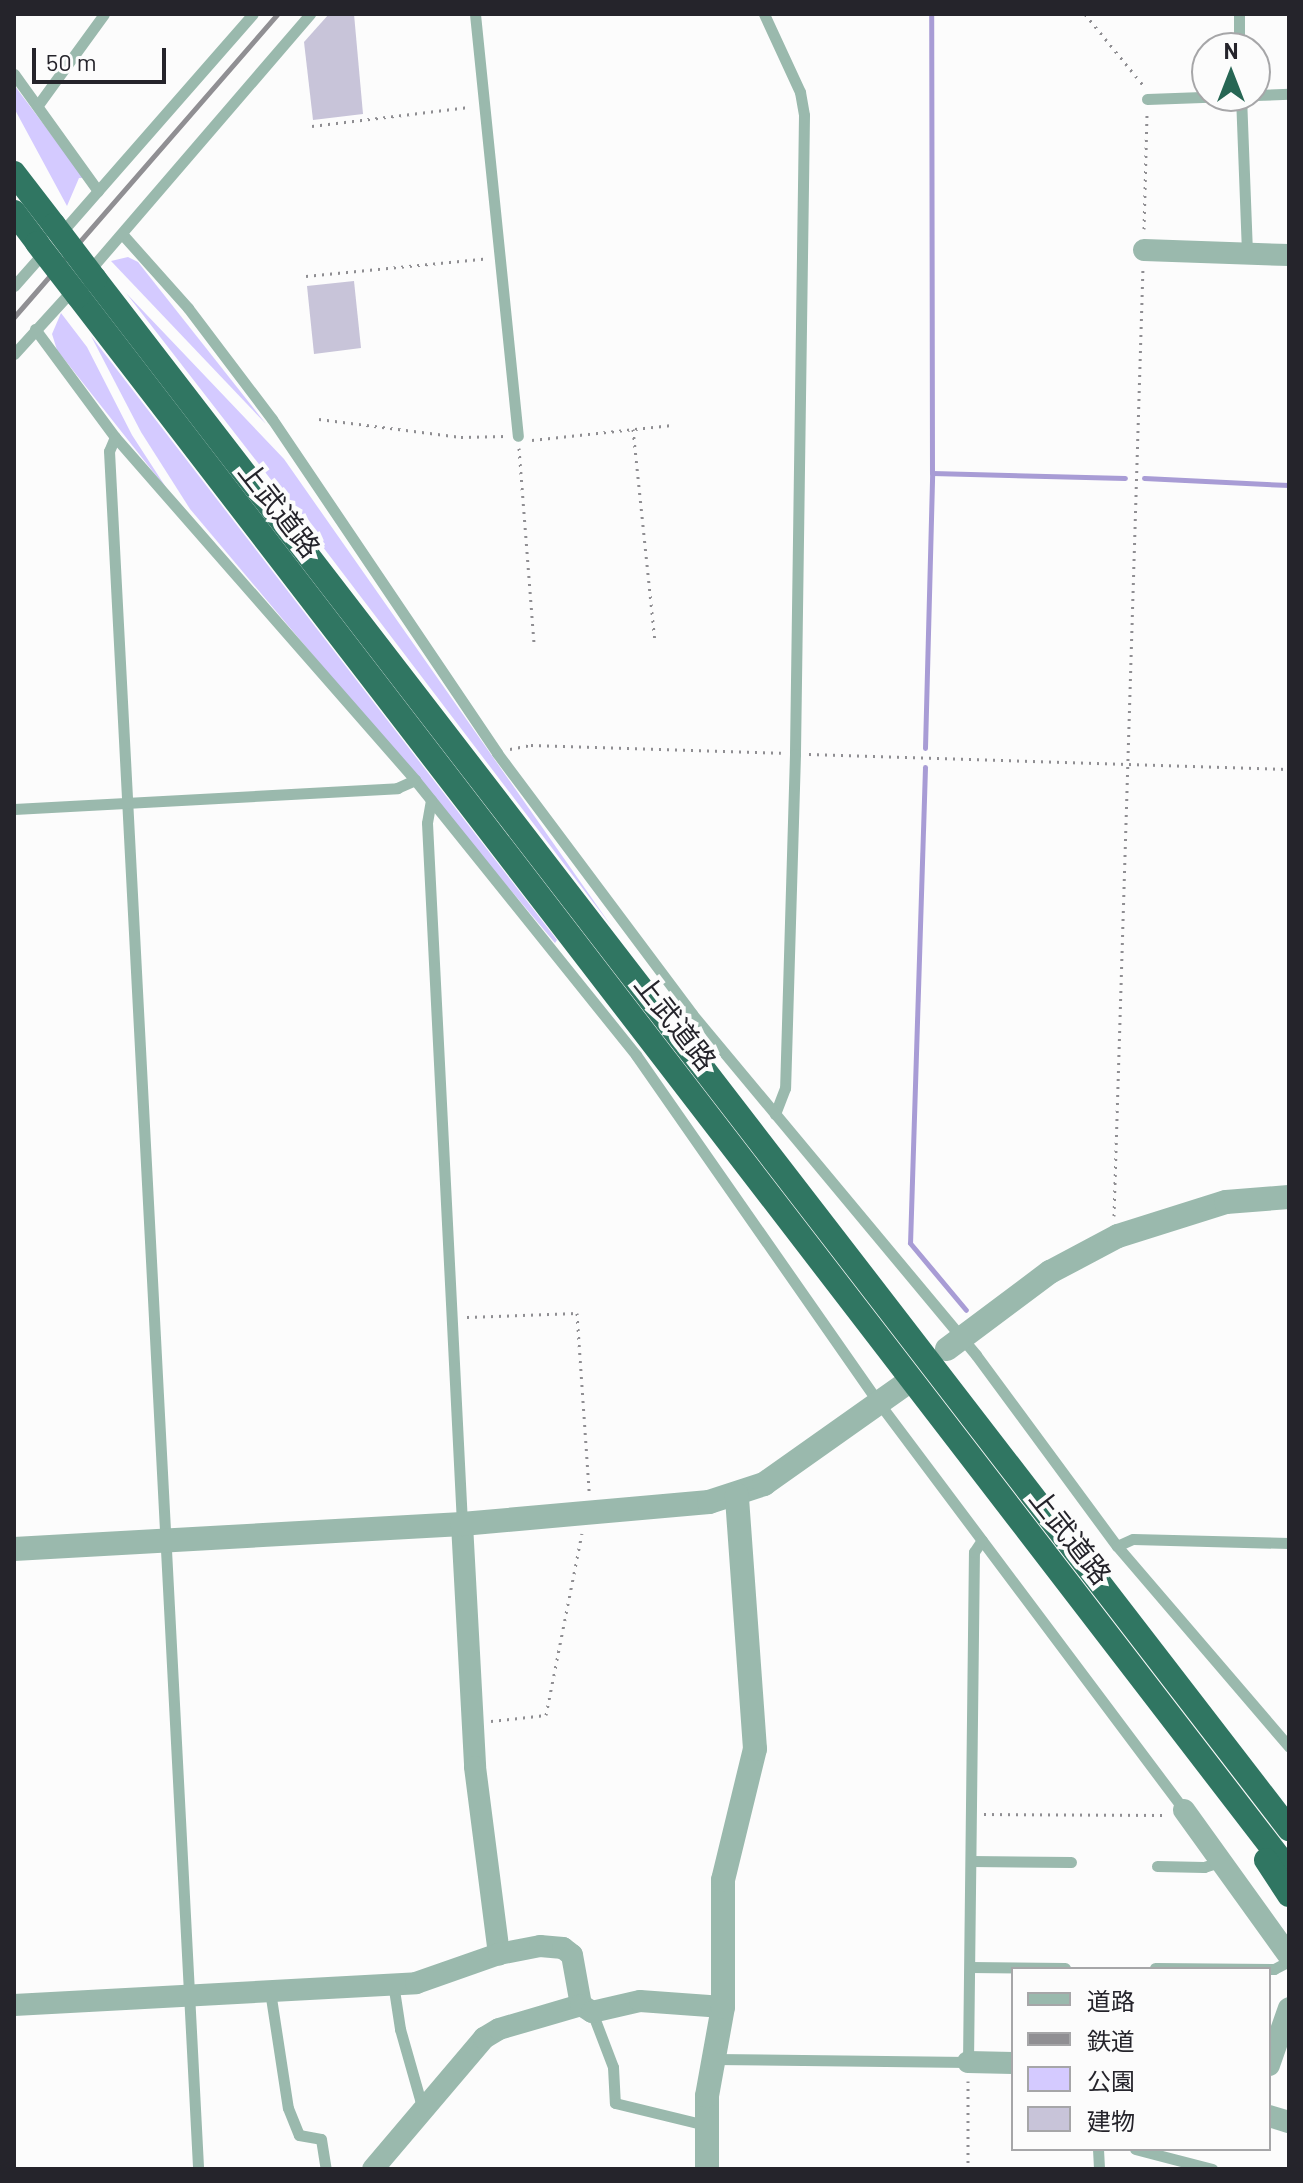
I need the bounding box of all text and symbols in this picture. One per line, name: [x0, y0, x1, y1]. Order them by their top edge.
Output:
scale bar: [36, 32, 170, 82]
north arrow: [1191, 32, 1271, 112]
text: N: [1224, 37, 1238, 63]
text: 50 m: [46, 47, 97, 76]
street label: 上武道路: [232, 455, 328, 563]
street label: 上武道路: [628, 968, 724, 1076]
street label: 上武道路: [1023, 1482, 1119, 1590]
legend: [1011, 1967, 1271, 2151]
text: 道路: [1087, 1986, 1135, 2015]
text: 鉄道: [1087, 2026, 1135, 2055]
text: 公園: [1087, 2066, 1135, 2095]
text: 建物: [1087, 2106, 1135, 2135]

